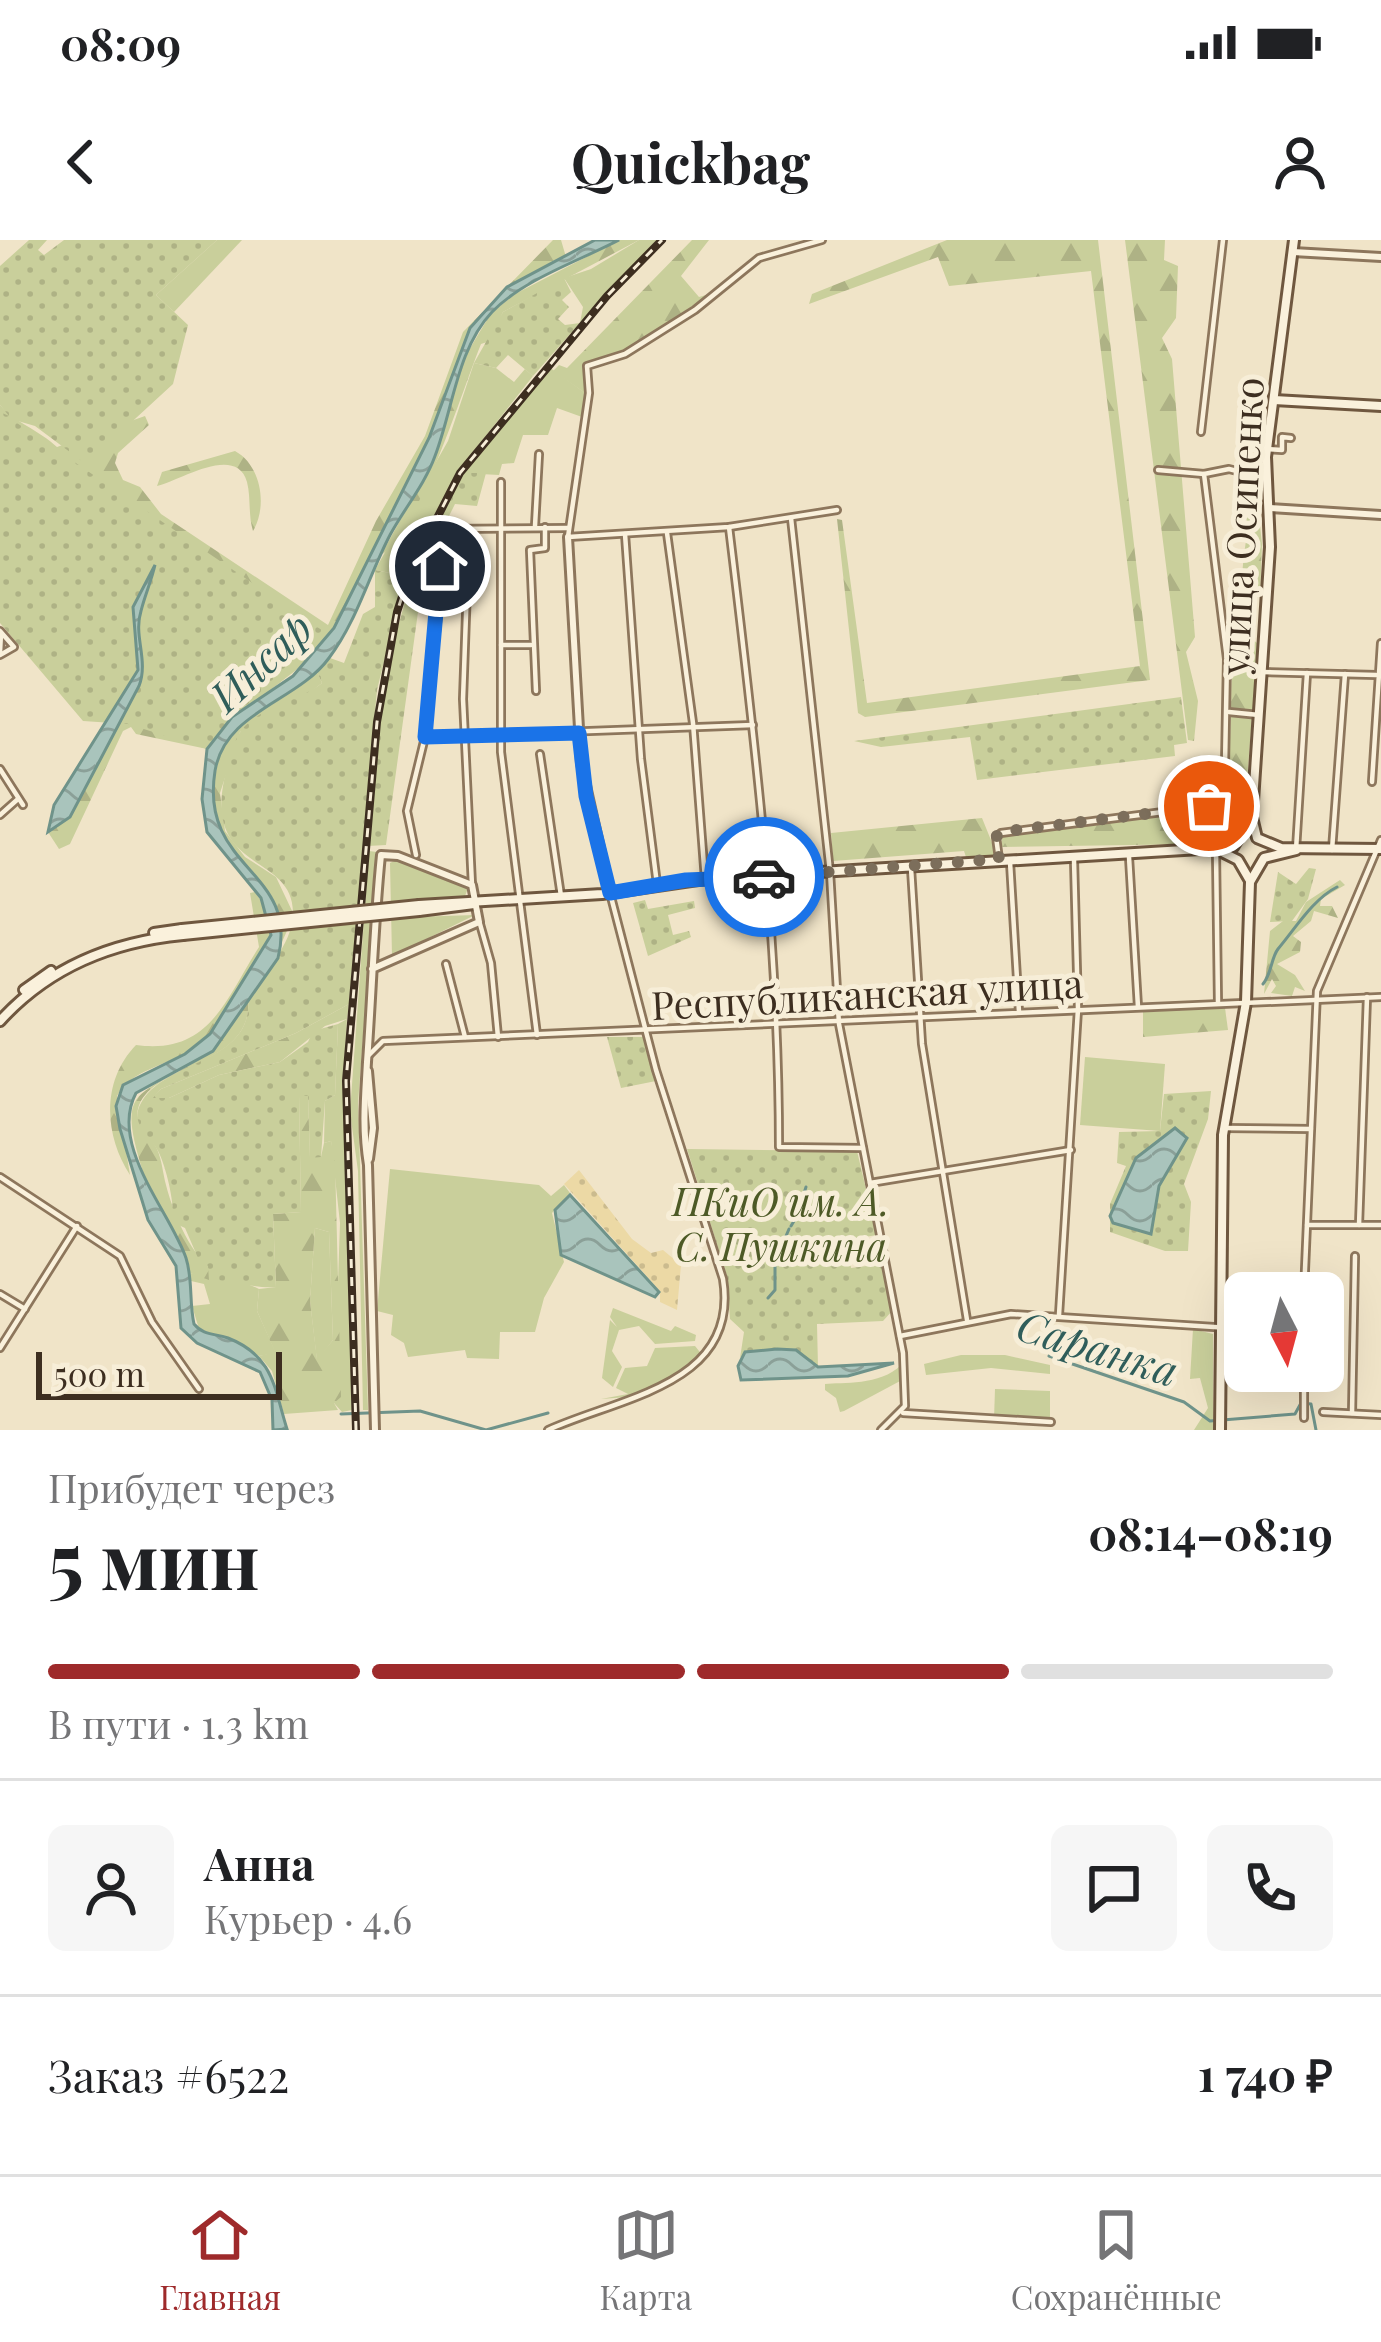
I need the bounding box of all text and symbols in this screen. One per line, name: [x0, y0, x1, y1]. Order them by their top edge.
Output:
text: 08:09: [60, 12, 181, 72]
text: Quickbag: [571, 126, 810, 198]
icon: back: [48, 129, 114, 195]
icon: person: [1267, 129, 1333, 195]
street label: улица Осипенко: [1206, 376, 1274, 677]
pin: [389, 515, 491, 617]
icon: home: [407, 533, 473, 599]
water label: Инсар: [195, 600, 323, 724]
pin: [1158, 755, 1260, 857]
icon: bag: [1176, 773, 1242, 839]
courier: [704, 817, 824, 937]
icon: car: [731, 844, 797, 910]
street label: Республиканская улица: [650, 956, 1085, 1030]
park label: ПКиО им. А. С. Пушкина: [670, 1174, 890, 1271]
north arrow: [1224, 1272, 1344, 1392]
map controls: [1224, 1272, 1344, 1392]
water label: Саранка: [1011, 1296, 1185, 1398]
scale bar: [36, 1346, 282, 1399]
text: 500 m: [54, 1351, 145, 1395]
text: Прибудет через: [48, 1461, 335, 1513]
text: 08:14–08:19: [1088, 1502, 1333, 1562]
text: 5 мин: [48, 1506, 259, 1610]
text: В пути · 1.3 km: [48, 1697, 309, 1749]
button: person: [48, 1825, 174, 1951]
button: chat: [1051, 1825, 1177, 1951]
button: phone: [1207, 1825, 1333, 1951]
text: Анна: [204, 1832, 315, 1892]
text: Курьер · 4.6: [204, 1892, 412, 1944]
text: 1 740 ₽: [1198, 2043, 1333, 2103]
text: Заказ #6522: [48, 2044, 289, 2104]
tab: Главная: [159, 2202, 281, 2318]
tab: Карта: [599, 2202, 692, 2318]
tab: Сохранённые: [1011, 2202, 1222, 2318]

